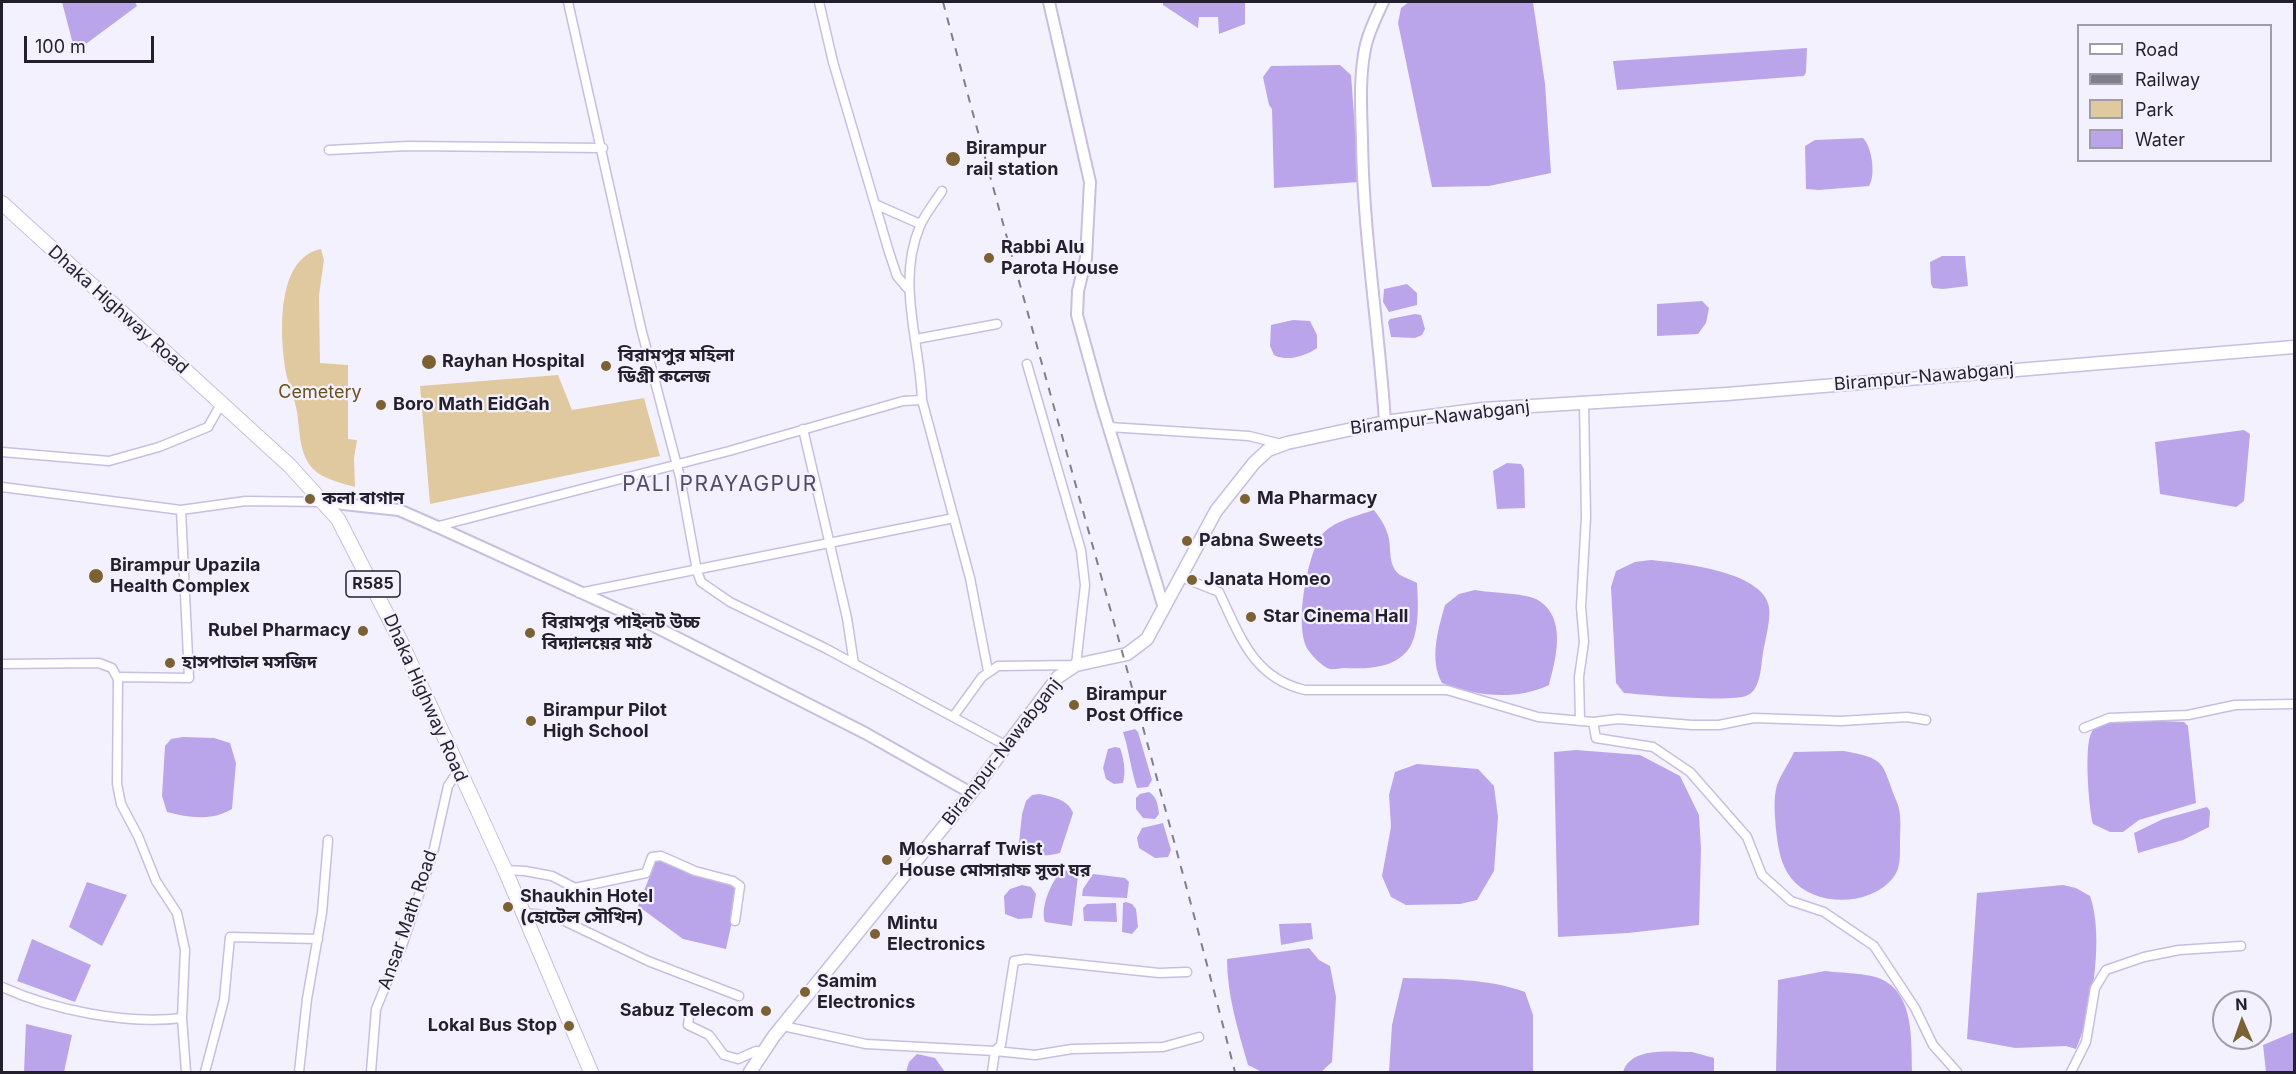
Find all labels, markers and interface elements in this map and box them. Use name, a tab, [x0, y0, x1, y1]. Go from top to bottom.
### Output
scale bar	[27, 24, 158, 62]
legend	[2077, 24, 2272, 162]
text: 100 m	[35, 36, 86, 57]
text: Road	[2135, 39, 2178, 60]
text: Railway	[2135, 69, 2200, 90]
text: Park	[2135, 99, 2174, 120]
text: Water	[2135, 129, 2185, 150]
place label: Birampur rail station	[966, 138, 1058, 180]
marker: Birampur rail station	[944, 150, 962, 168]
place label: Rabbi Alu Parota House	[1001, 237, 1119, 280]
street label: Dhaka Highway Road	[43, 241, 193, 379]
marker: Rabbi Alu Parota House	[982, 251, 996, 265]
place label: বিরামপুর মহিলা ডিগ্রী কলেজ	[618, 345, 734, 388]
place label: Rayhan Hospital	[442, 351, 585, 373]
marker: Rayhan Hospital	[420, 353, 438, 371]
street label: Birampur-Nawabganj	[1833, 358, 2015, 396]
marker: বিরামপুর মহিলা ডিগ্রী কলেজ	[599, 359, 613, 373]
park label: Cemetery	[278, 382, 362, 404]
place label: Boro Math EidGah	[393, 394, 550, 416]
street label: Birampur-Nawabganj	[1349, 396, 1531, 440]
marker: Boro Math EidGah	[374, 398, 388, 412]
district label: PALI PRAYAGPUR	[622, 472, 818, 498]
place label: কলা বাগান	[322, 488, 404, 510]
place label: Ma Pharmacy	[1257, 488, 1377, 510]
marker: কলা বাগান	[303, 492, 317, 506]
marker: Ma Pharmacy	[1238, 492, 1252, 506]
place label: Pabna Sweets	[1199, 530, 1323, 552]
marker: Pabna Sweets	[1180, 534, 1194, 548]
place label: Birampur Upazila Health Complex	[110, 555, 261, 598]
marker: Birampur Upazila Health Complex	[87, 567, 105, 585]
place label: Janata Homeo	[1204, 569, 1331, 591]
road number: R585	[346, 571, 400, 597]
marker: Janata Homeo	[1185, 573, 1199, 587]
place label: Star Cinema Hall	[1263, 606, 1408, 628]
marker: Star Cinema Hall	[1244, 610, 1258, 624]
street label: Dhaka Highway Road	[378, 611, 472, 785]
place label: বিরামপুর পাইলট উচ্চ বিদ্যালয়ের মাঠ	[542, 612, 700, 654]
place label: Rubel Pharmacy	[208, 620, 351, 642]
marker: Rubel Pharmacy	[356, 624, 370, 638]
marker: বিরামপুর পাইলট উচ্চ বিদ্যালয়ের মাঠ	[523, 626, 537, 640]
place label: হাসপাতাল মসজিদ	[182, 652, 317, 674]
marker: হাসপাতাল মসজিদ	[163, 656, 177, 670]
street label: Birampur-Nawabganj	[938, 674, 1066, 830]
place label: Birampur Post Office	[1086, 684, 1183, 726]
marker: Birampur Post Office	[1067, 698, 1081, 712]
place label: Birampur Pilot High School	[543, 700, 667, 742]
marker: Birampur Pilot High School	[524, 714, 538, 728]
place label: Mosharraf Twist House মোসারাফ সুতা ঘর	[899, 839, 1091, 882]
street label: Ansar Math Road	[374, 848, 442, 992]
marker: Mosharraf Twist House মোসারাফ সুতা ঘর	[880, 853, 894, 867]
place label: Shaukhin Hotel (হোটেল সৌখিন)	[520, 886, 653, 928]
marker: Shaukhin Hotel (হোটেল সৌখিন)	[501, 900, 515, 914]
place label: Mintu Electronics	[887, 913, 985, 956]
marker: Mintu Electronics	[868, 927, 882, 941]
place label: Samim Electronics	[817, 971, 915, 1014]
marker: Samim Electronics	[798, 985, 812, 999]
north arrow	[2212, 990, 2272, 1050]
text: N	[2235, 994, 2248, 1014]
place label: Sabuz Telecom	[620, 1000, 754, 1022]
marker: Sabuz Telecom	[759, 1004, 773, 1018]
place label: Lokal Bus Stop	[428, 1015, 557, 1037]
marker: Lokal Bus Stop	[562, 1019, 576, 1033]

